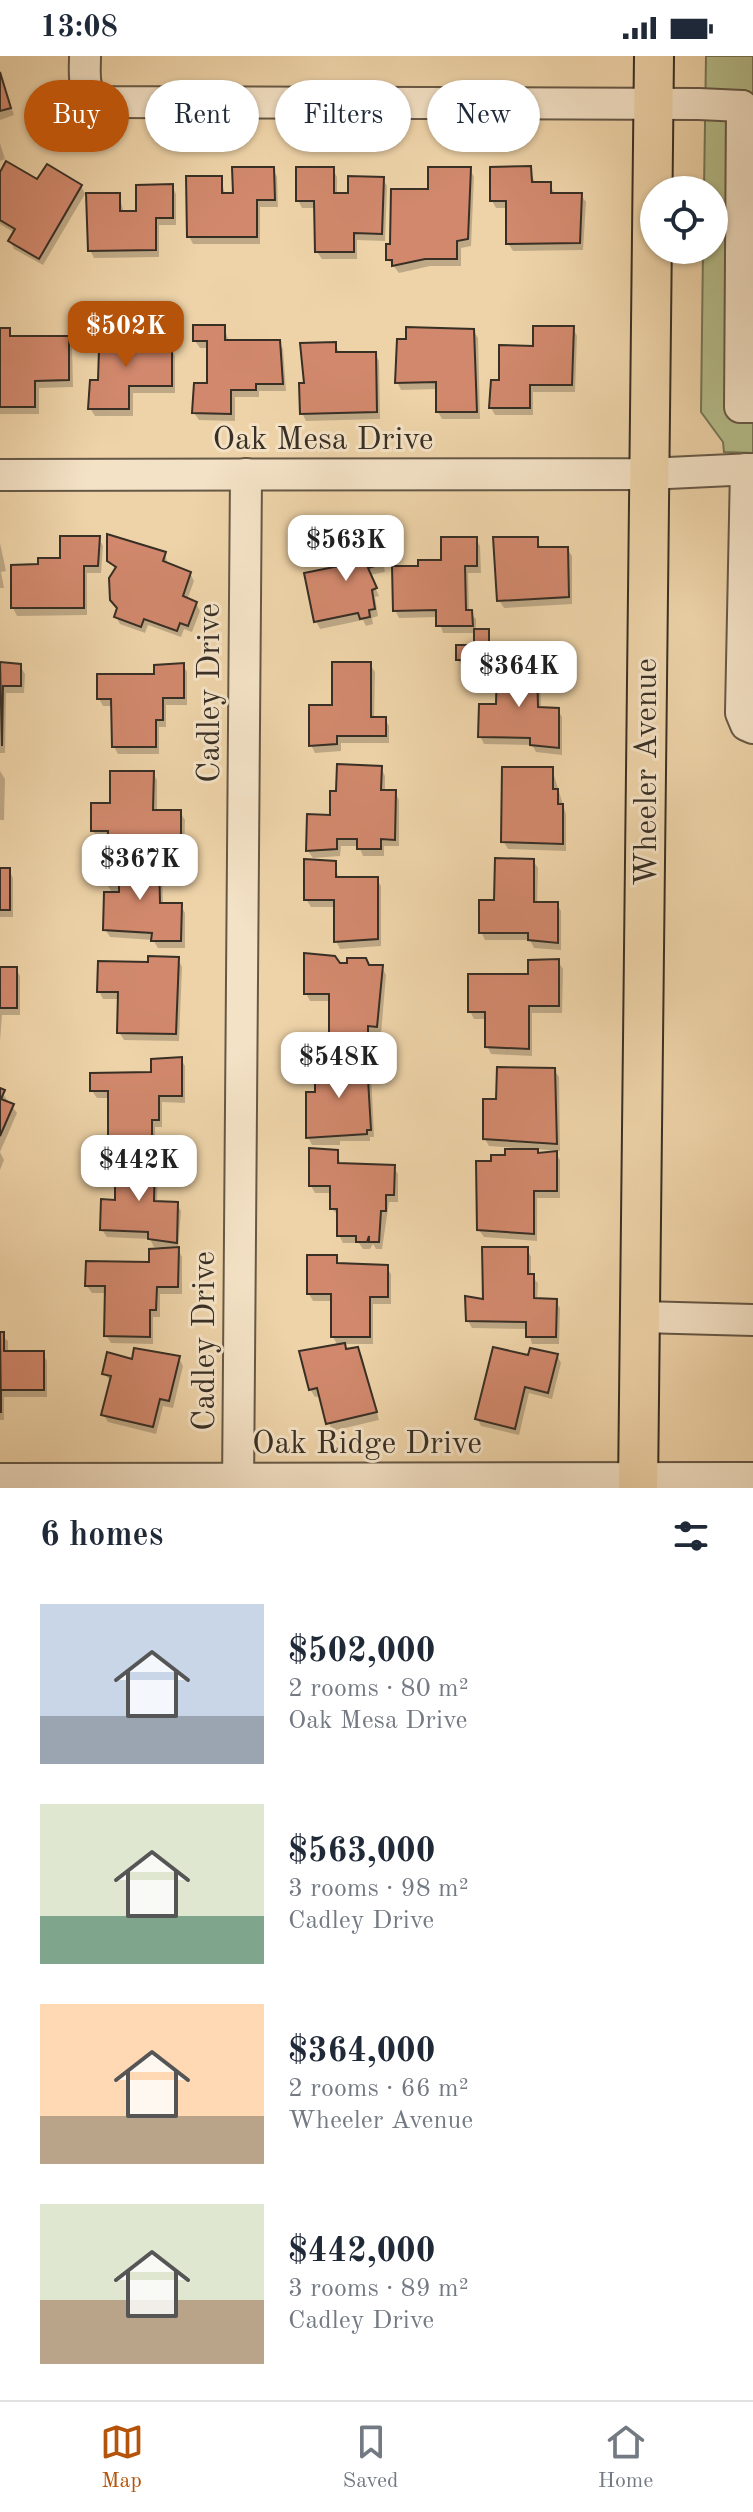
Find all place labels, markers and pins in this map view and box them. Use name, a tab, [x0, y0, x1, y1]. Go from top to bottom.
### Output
pin: $502K	[70, 301, 182, 369]
pin: $563K	[290, 515, 402, 583]
pin: $364K	[463, 641, 575, 709]
pin: $367K	[84, 834, 196, 902]
pin: $548K	[283, 1032, 395, 1100]
pin: $442K	[83, 1135, 195, 1203]

